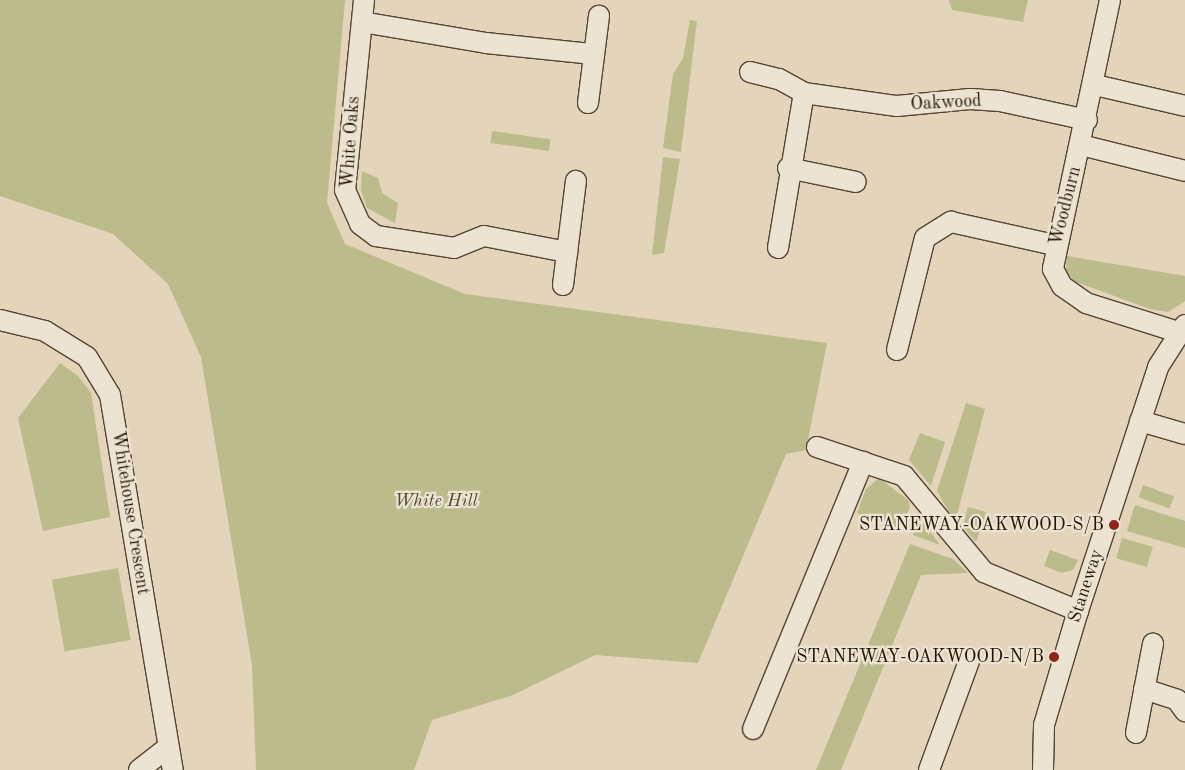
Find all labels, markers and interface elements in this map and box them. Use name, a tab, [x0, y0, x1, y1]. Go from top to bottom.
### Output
street label: Oakwood	[910, 90, 982, 116]
street label: White Oaks	[337, 95, 365, 189]
street label: Woodburn	[1046, 164, 1086, 248]
street label: Whitehouse Crescent	[106, 430, 154, 596]
park label: White Hill	[394, 490, 478, 512]
place label: STANEWAY-OAKWOOD-S/B	[859, 514, 1104, 536]
marker: STANEWAY-OAKWOOD-S/B	[1108, 519, 1120, 531]
street label: Staneway	[1064, 547, 1108, 625]
place label: STANEWAY-OAKWOOD-N/B	[796, 646, 1044, 668]
marker: STANEWAY-OAKWOOD-N/B	[1048, 651, 1060, 663]

